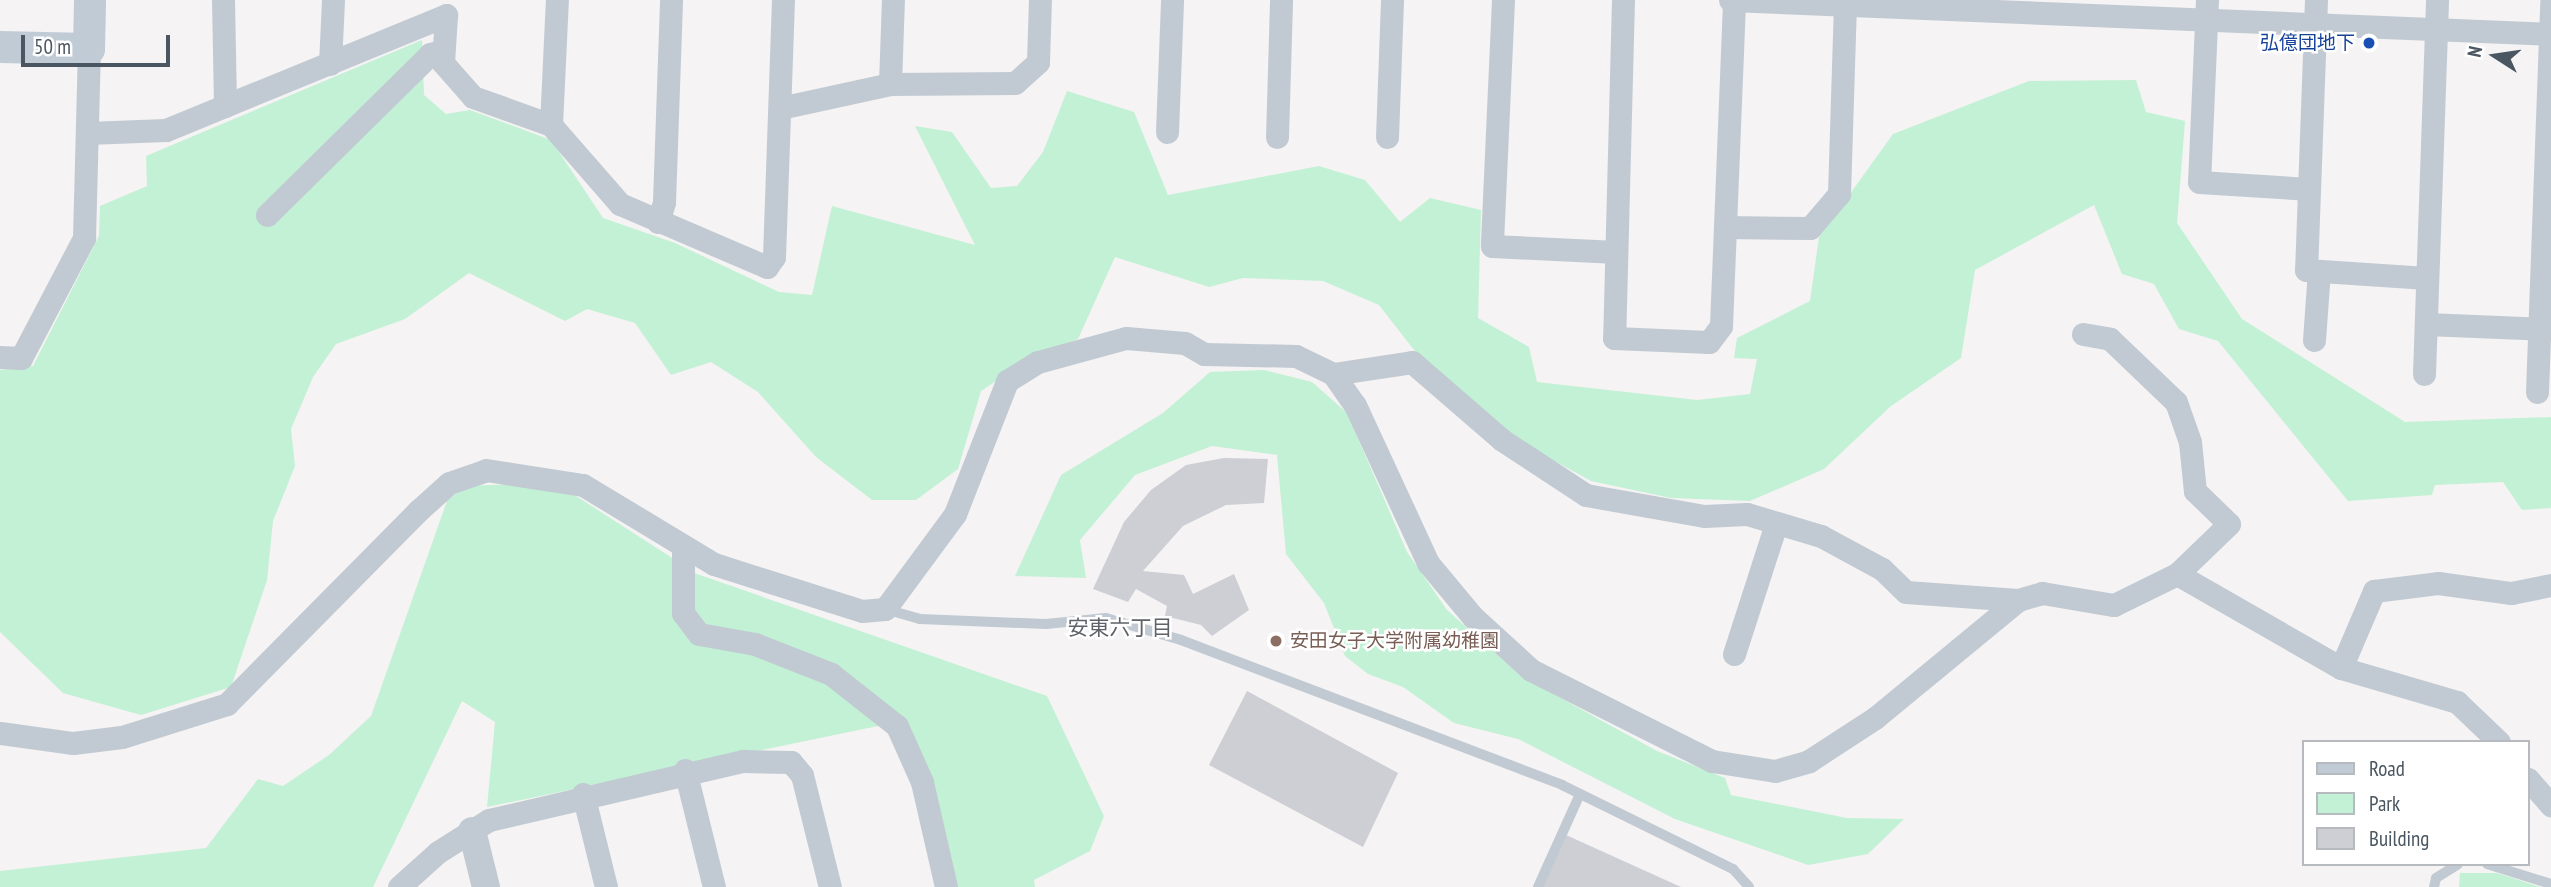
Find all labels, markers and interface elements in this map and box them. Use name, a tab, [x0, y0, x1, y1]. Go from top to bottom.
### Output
scale bar	[24, 21, 173, 65]
north arrow	[2460, 21, 2530, 91]
place label: 弘億団地下	[2260, 32, 2355, 54]
text: 50 m	[34, 33, 71, 60]
marker: 弘億団地下	[2361, 35, 2377, 51]
text: N	[2462, 44, 2487, 59]
district label: 安東六丁目	[1068, 615, 1172, 641]
place label: 安田女子大学附属幼稚園	[1290, 630, 1499, 652]
marker: 安田女子大学附属幼稚園	[1268, 633, 1284, 649]
legend	[2302, 740, 2530, 866]
text: Road	[2369, 755, 2405, 782]
text: Park	[2369, 790, 2400, 817]
text: Building	[2369, 825, 2429, 852]

